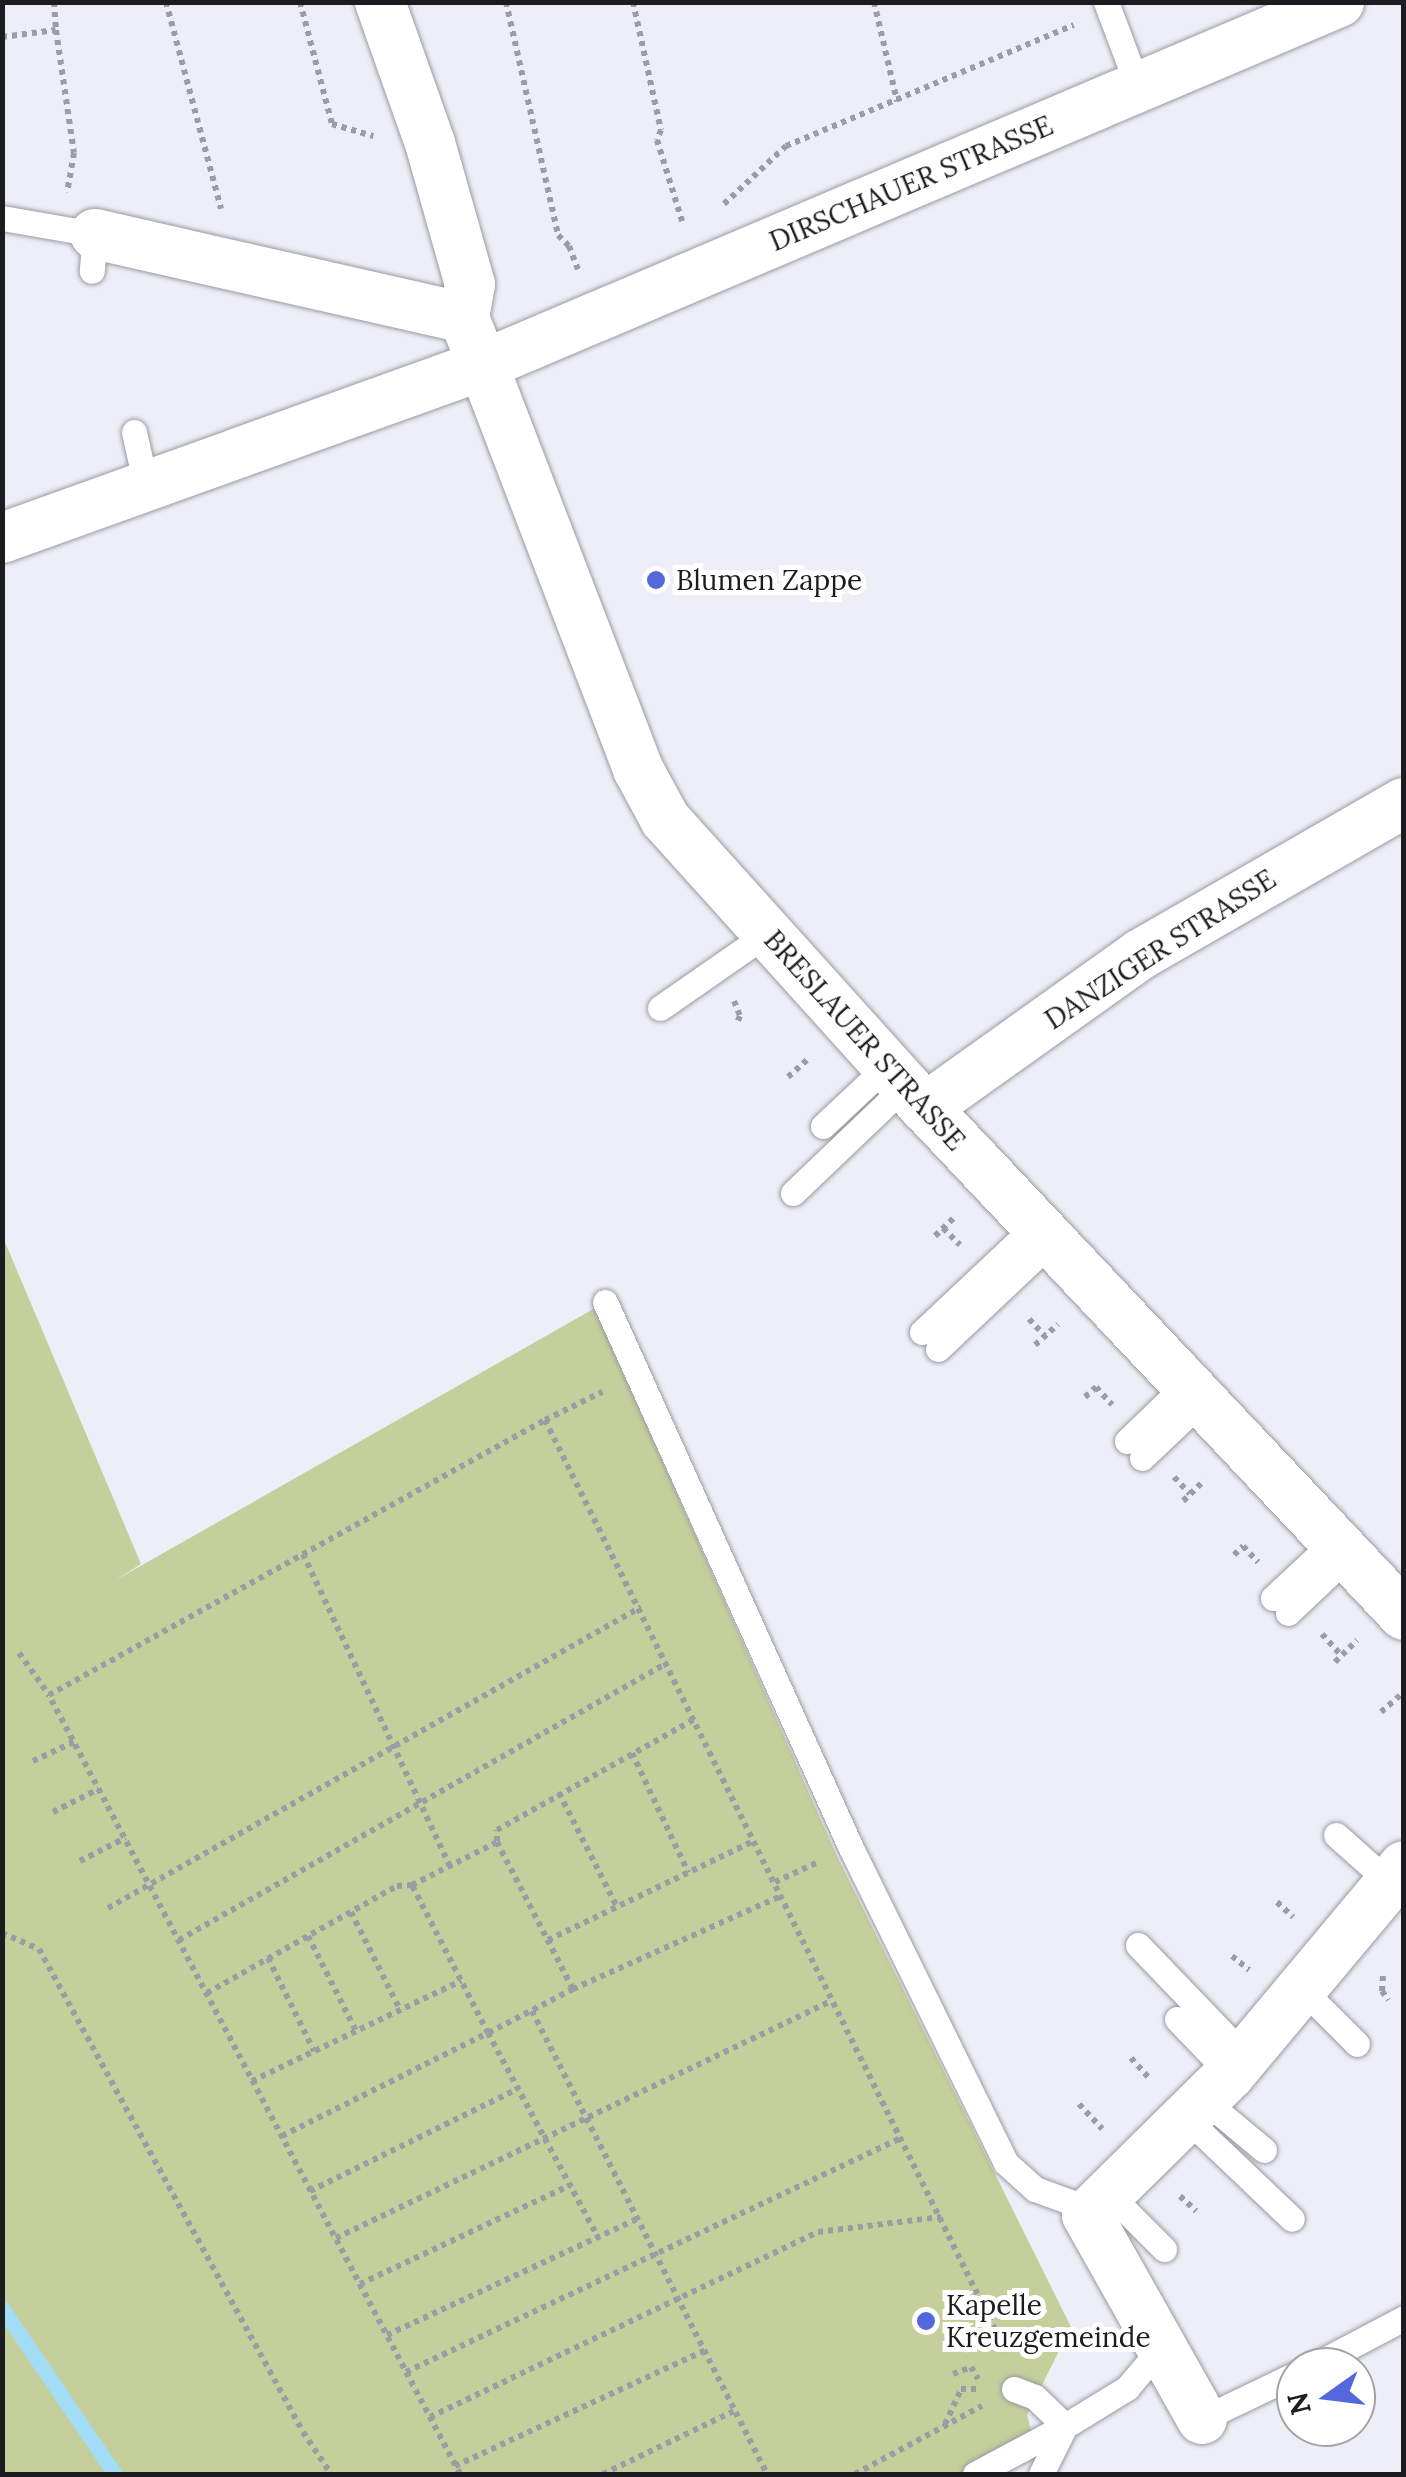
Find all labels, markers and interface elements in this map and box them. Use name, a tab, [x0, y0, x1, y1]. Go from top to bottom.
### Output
street label: DIRSCHAUER STRASSE	[764, 108, 1058, 258]
place label: Blumen Zappe	[676, 563, 862, 597]
marker: Blumen Zappe	[645, 569, 667, 591]
street label: DANZIGER STRASSE	[1038, 862, 1282, 1036]
street label: BRESLAUER STRASSE	[757, 923, 973, 1157]
place label: Kapelle Kreuzgemeinde	[946, 2288, 1151, 2354]
marker: Kapelle Kreuzgemeinde	[915, 2310, 937, 2332]
north arrow	[1276, 2347, 1376, 2447]
text: N	[1279, 2389, 1319, 2419]

